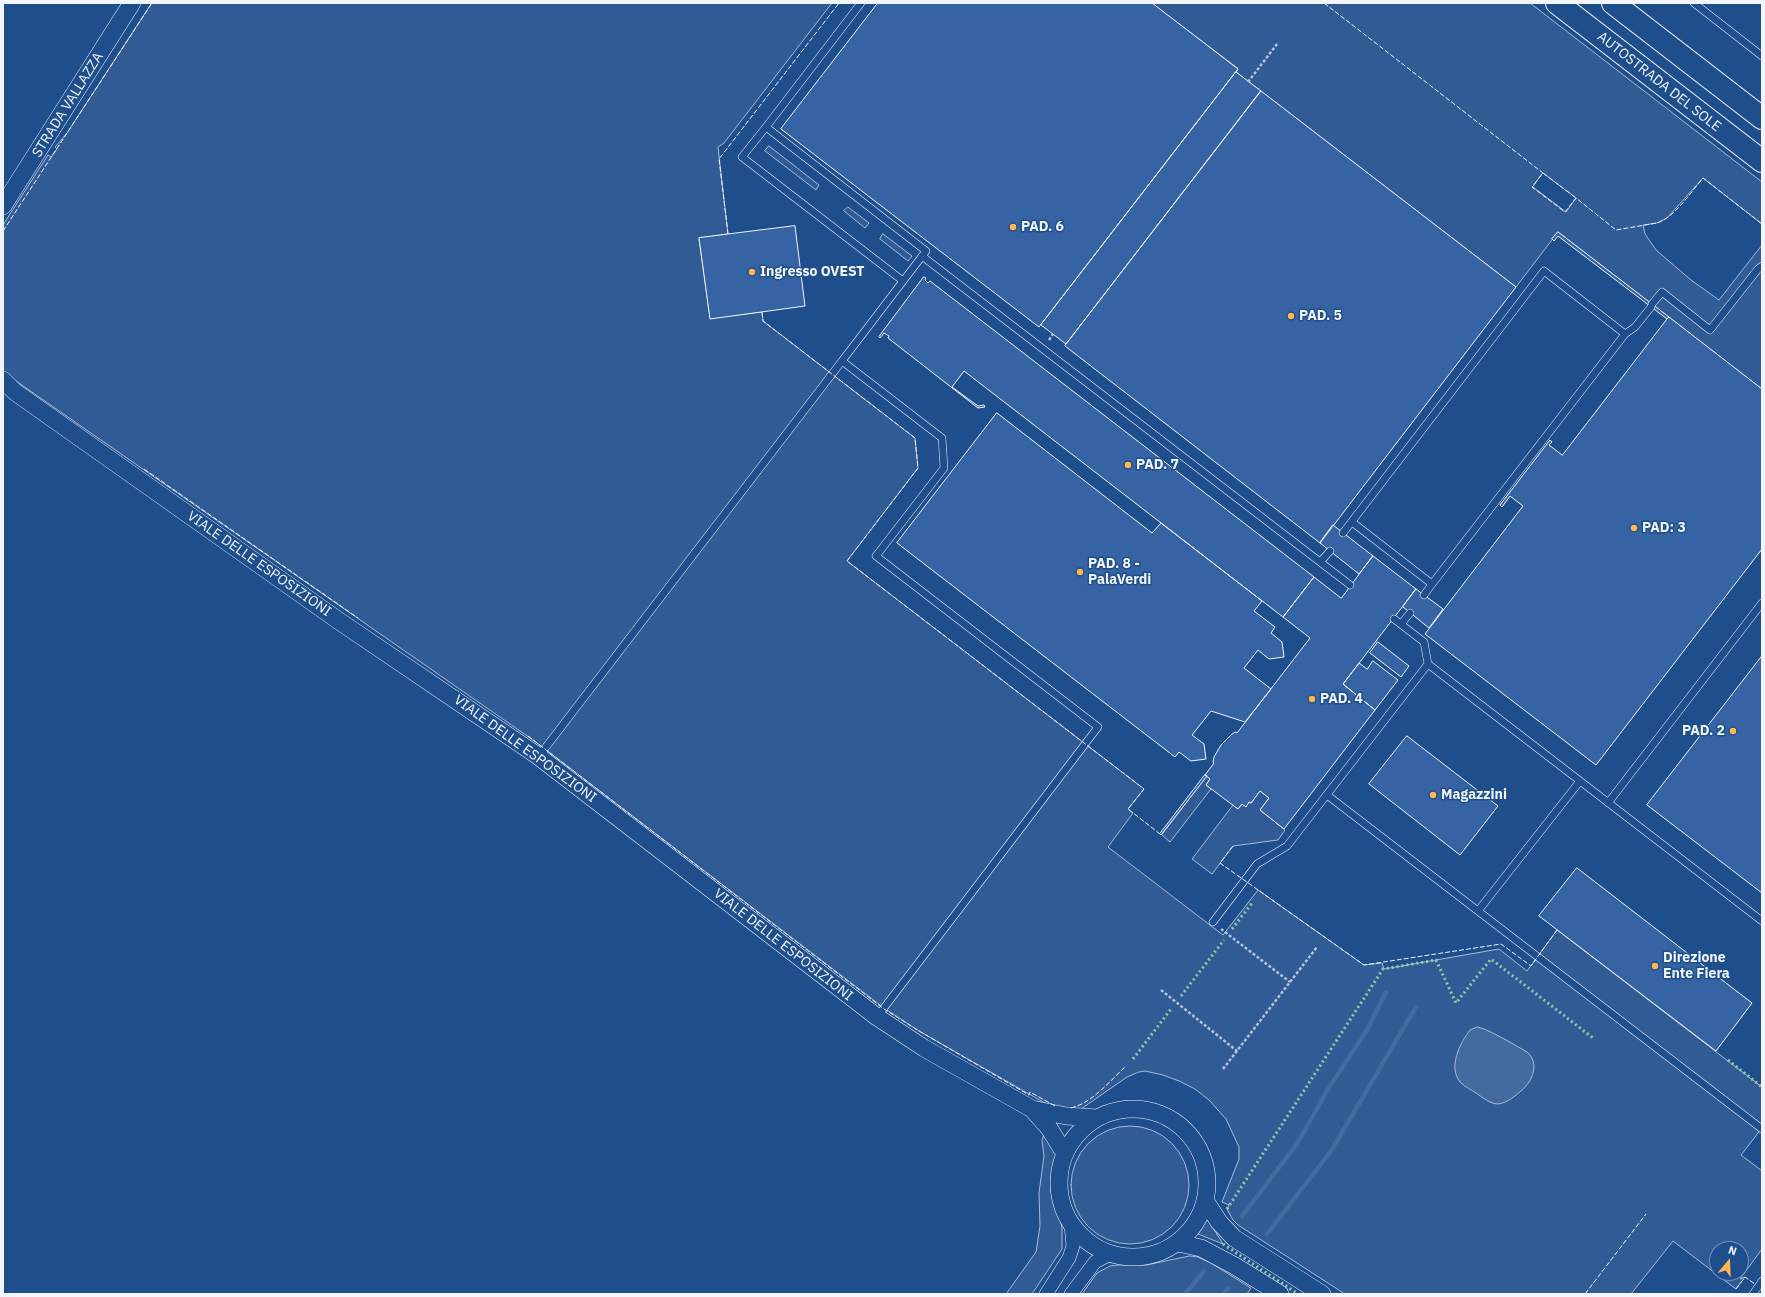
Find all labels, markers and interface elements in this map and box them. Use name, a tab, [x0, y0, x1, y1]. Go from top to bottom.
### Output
street label: AUTOSTRADA DEL SOLE	[1594, 28, 1724, 136]
street label: STRADA VALLAZZA	[29, 49, 107, 161]
place label: PAD. 6	[1021, 219, 1064, 235]
marker: PAD. 6	[1008, 222, 1018, 232]
place label: Ingresso OVEST	[760, 264, 865, 280]
marker: Ingresso OVEST	[747, 267, 757, 277]
place label: PAD. 5	[1299, 308, 1342, 324]
marker: PAD. 5	[1286, 311, 1296, 321]
place label: PAD. 7	[1136, 457, 1179, 473]
marker: PAD. 7	[1123, 460, 1133, 470]
street label: VIALE DELLE ESPOSIZIONI	[184, 508, 334, 620]
place label: PAD: 3	[1642, 520, 1686, 536]
marker: PAD: 3	[1629, 523, 1639, 533]
place label: PAD. 8 - PalaVerdi	[1088, 556, 1151, 588]
marker: PAD. 8 - PalaVerdi	[1075, 567, 1085, 577]
place label: PAD. 4	[1320, 691, 1363, 707]
street label: VIALE DELLE ESPOSIZIONI	[450, 692, 600, 806]
marker: PAD. 4	[1307, 694, 1317, 704]
place label: PAD. 2	[1682, 723, 1725, 739]
marker: PAD. 2	[1728, 726, 1738, 736]
place label: Magazzini	[1441, 787, 1507, 803]
marker: Magazzini	[1428, 790, 1438, 800]
street label: VIALE DELLE ESPOSIZIONI	[710, 885, 856, 1005]
place label: Direzione Ente Fiera	[1663, 950, 1730, 982]
marker: Direzione Ente Fiera	[1650, 961, 1660, 971]
north arrow	[1709, 1241, 1749, 1281]
text: N	[1727, 1243, 1739, 1259]

